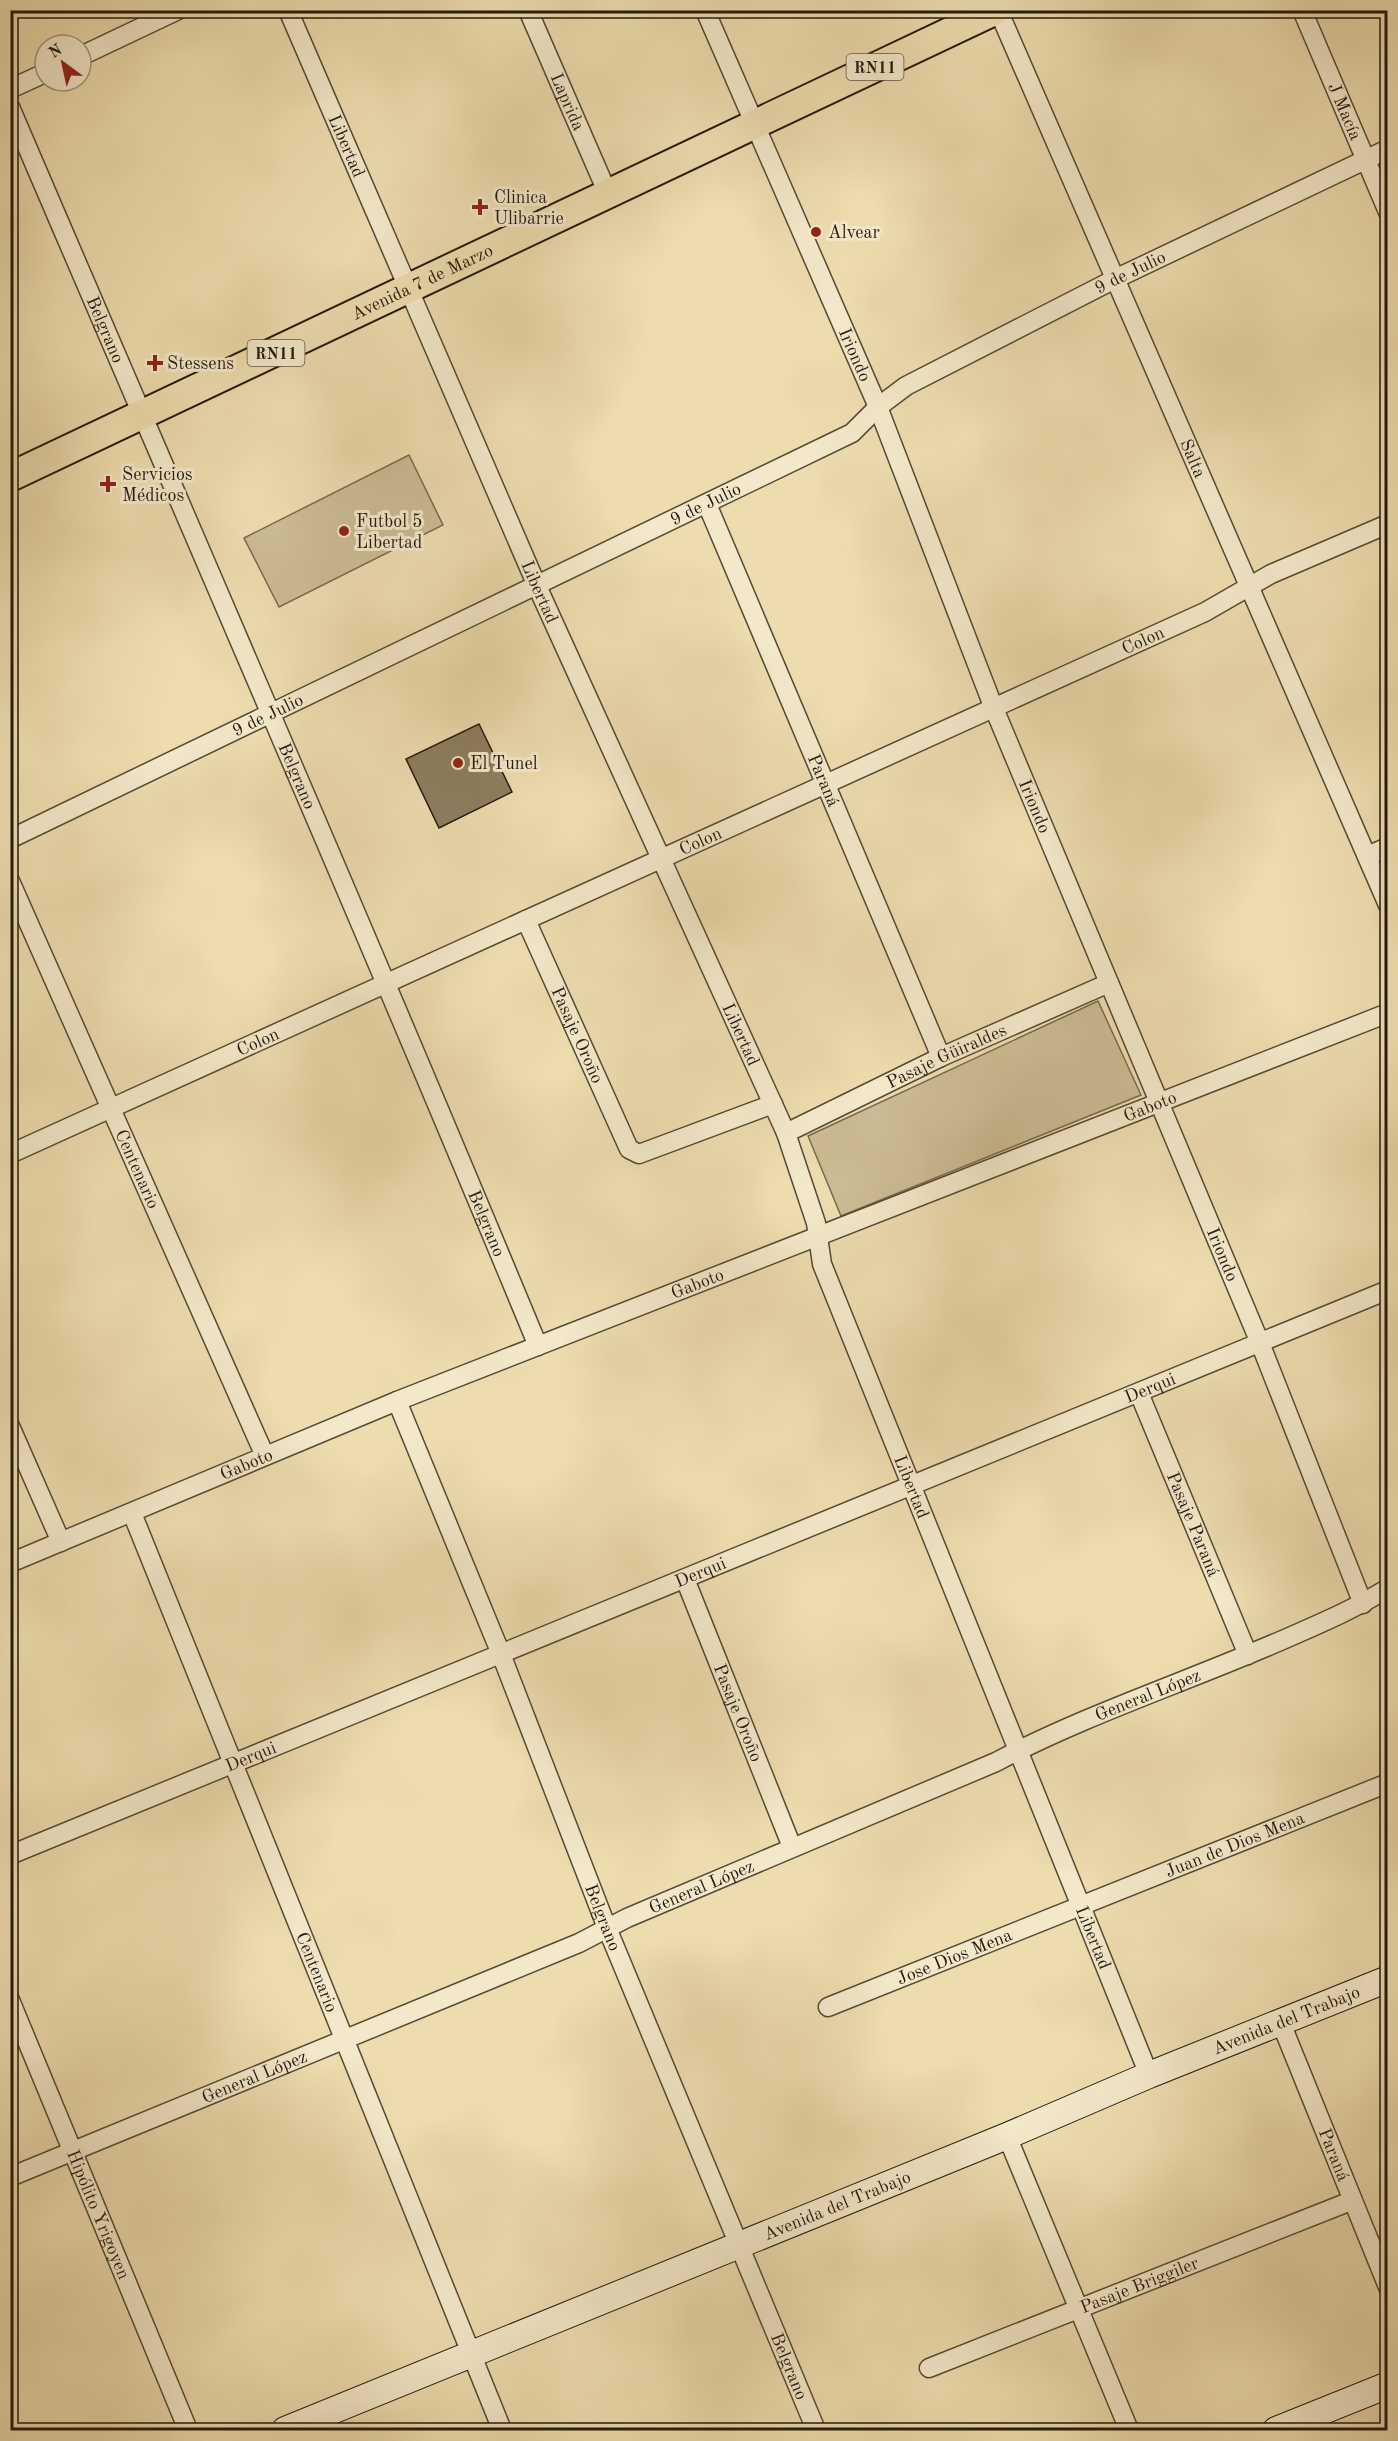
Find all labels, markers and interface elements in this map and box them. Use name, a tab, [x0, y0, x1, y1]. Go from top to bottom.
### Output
north arrow	[33, 33, 93, 93]
text: N	[46, 42, 66, 62]
road number: RN11	[846, 54, 904, 80]
street label: Laprida	[547, 71, 587, 134]
street label: J Macía	[1324, 80, 1364, 143]
street label: Libertad	[324, 112, 367, 180]
place label: Clinica Ulibarrie	[494, 189, 564, 228]
marker: Clinica Ulibarrie	[471, 198, 489, 216]
place label: Alvear	[828, 224, 880, 242]
marker: Alvear	[809, 225, 823, 239]
street label: Avenida 7 de Marzo	[349, 242, 496, 324]
street label: 9 de Julio	[1092, 248, 1169, 298]
street label: Belgrano	[82, 294, 127, 366]
street label: Iriondo	[835, 326, 874, 385]
road number: RN11	[248, 340, 304, 366]
place label: Stessens	[167, 355, 234, 373]
marker: Stessens	[148, 356, 162, 370]
street label: Salta	[1176, 437, 1209, 481]
place label: Servicios Médicos	[122, 466, 193, 505]
marker: Servicios Médicos	[99, 475, 117, 493]
street label: 9 de Julio	[668, 480, 744, 529]
place label: Futbol 5 Libertad	[356, 513, 423, 552]
marker: Futbol 5 Libertad	[337, 524, 351, 538]
street label: Libertad	[517, 558, 561, 626]
street label: Colon	[1119, 624, 1168, 658]
street label: 9 de Julio	[230, 691, 306, 740]
street label: Belgrano	[274, 740, 319, 812]
street label: Paraná	[804, 752, 842, 810]
place label: El Tunel	[470, 755, 538, 773]
marker: El Tunel	[451, 756, 465, 770]
street label: Iriondo	[1015, 777, 1053, 836]
street label: Colon	[677, 824, 725, 859]
street label: Pasaje Oroño	[547, 984, 606, 1086]
street label: Libertad	[718, 1001, 762, 1069]
street label: Pasaje Güiraldes	[884, 1021, 1010, 1092]
street label: Colon	[234, 1025, 282, 1060]
street label: Gaboto	[1121, 1089, 1179, 1126]
street label: Centenario	[111, 1127, 162, 1212]
street label: Belgrano	[464, 1188, 508, 1260]
street label: Iriondo	[1203, 1225, 1241, 1284]
street label: Gaboto	[669, 1266, 727, 1303]
street label: Derqui	[1122, 1370, 1178, 1407]
street label: Gaboto	[218, 1446, 276, 1484]
street label: Libertad	[890, 1453, 932, 1521]
street label: Pasaje Paraná	[1163, 1470, 1222, 1579]
street label: Derqui	[673, 1554, 729, 1591]
street label: Pasaje Oroño	[710, 1662, 765, 1765]
street label: General López	[1093, 1667, 1203, 1725]
street label: Derqui	[223, 1739, 279, 1776]
street label: Juan de Dios Mena	[1163, 1809, 1307, 1881]
street label: General López	[647, 1857, 757, 1918]
street label: Belgrano	[581, 1882, 624, 1954]
street label: Libertad	[1072, 1904, 1113, 1972]
street label: Jose Dios Mena	[894, 1926, 1015, 1989]
street label: Centenario	[292, 1930, 340, 2015]
street label: Avenida del Trabajo	[1210, 1983, 1363, 2058]
street label: General López	[199, 2048, 310, 2107]
street label: Paraná	[1315, 2126, 1352, 2184]
street label: Hipólito Yrigoyen	[63, 2147, 133, 2282]
street label: Avenida del Trabajo	[761, 2168, 914, 2244]
street label: Pasaje Briggiler	[1078, 2254, 1202, 2317]
street label: Belgrano	[767, 2331, 810, 2403]

